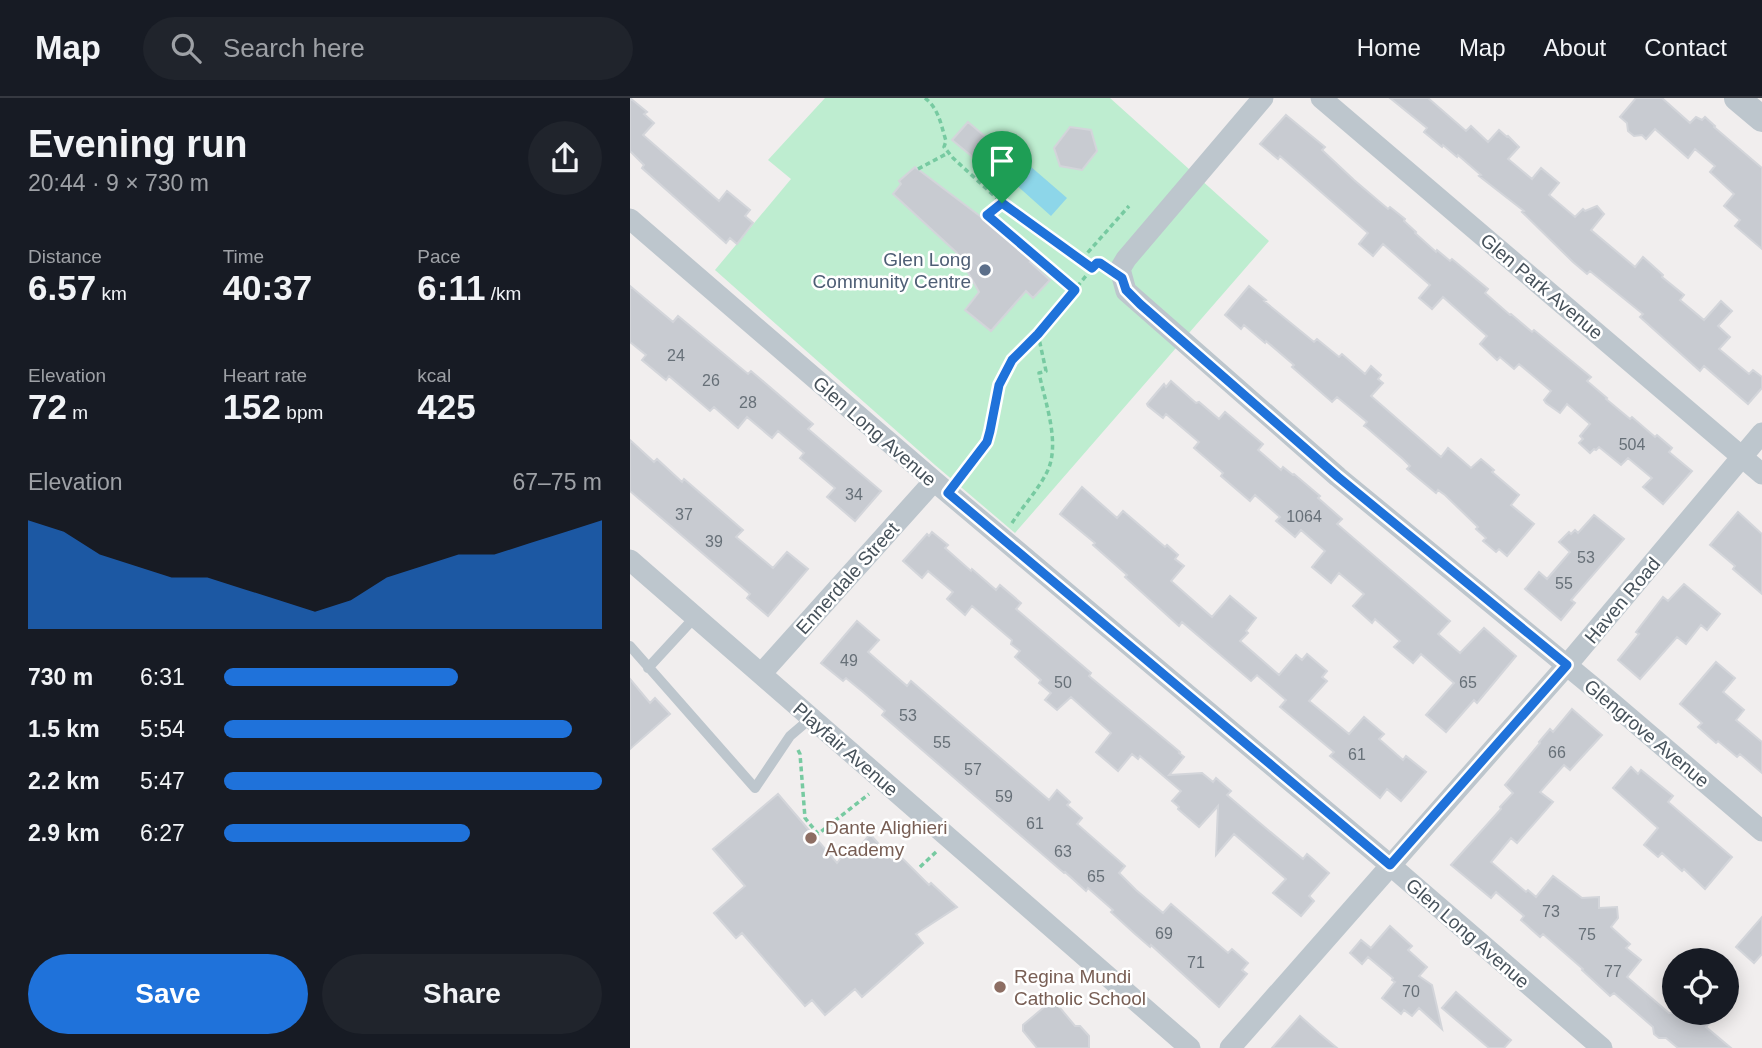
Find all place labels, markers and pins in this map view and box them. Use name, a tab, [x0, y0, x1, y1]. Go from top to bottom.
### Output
pin	[972, 131, 1032, 203]
place label: Glen Long Community Centre	[813, 249, 971, 292]
marker: Glen Long Community Centre	[977, 262, 993, 278]
place label: Dante Alighieri Academy	[825, 817, 948, 860]
marker: Dante Alighieri Academy	[803, 830, 819, 846]
place label: Regina Mundi Catholic School	[1014, 966, 1146, 1009]
marker: Regina Mundi Catholic School	[992, 979, 1008, 995]

